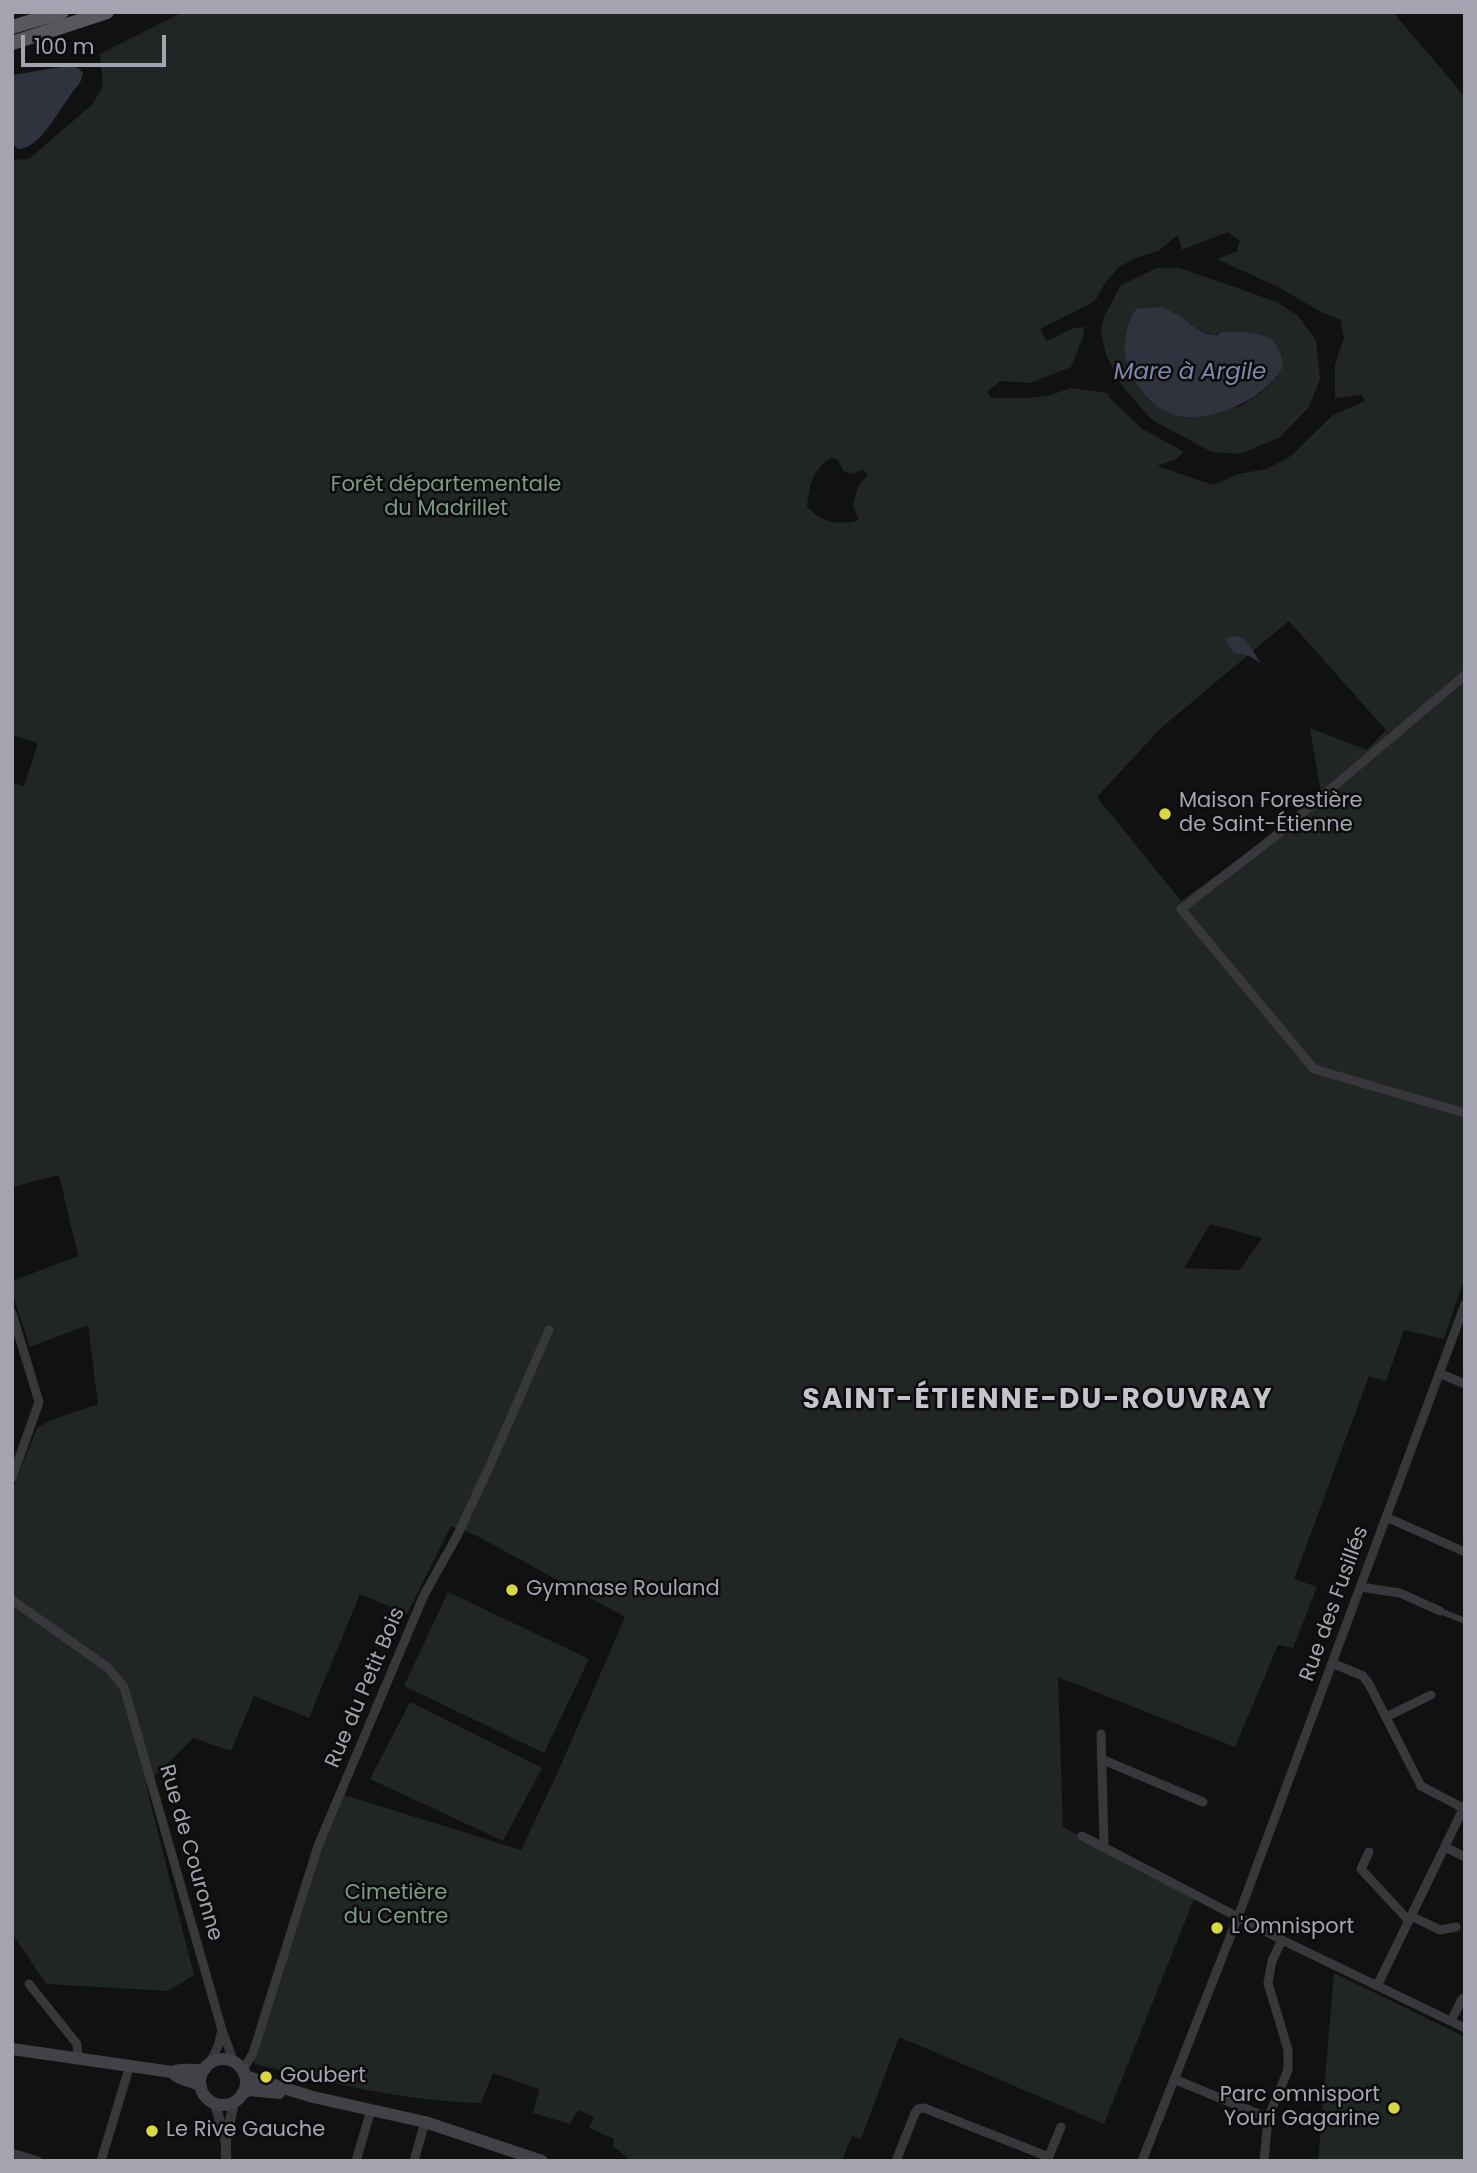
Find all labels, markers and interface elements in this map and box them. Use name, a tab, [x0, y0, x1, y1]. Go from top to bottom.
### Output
scale bar	[24, 21, 170, 65]
text: 100 m	[34, 32, 94, 61]
water label: Mare à Argile	[1114, 359, 1266, 387]
park label: Forêt départementale du Madrillet	[331, 473, 561, 523]
place label: Maison Forestière de Saint-Étienne	[1179, 789, 1362, 839]
marker: Maison Forestière de Saint-Étienne	[1157, 806, 1173, 822]
district label: SAINT-ÉTIENNE-DU-ROUVRAY	[805, 1384, 1271, 1418]
street label: Rue des Fusillés	[1295, 1523, 1375, 1685]
place label: Gymnase Rouland	[526, 1577, 720, 1603]
marker: Gymnase Rouland	[504, 1582, 520, 1598]
street label: Rue du Petit Bois	[321, 1604, 411, 1772]
street label: Rue de Couronne	[153, 1762, 227, 1944]
park label: Cimetière du Centre	[344, 1881, 448, 1931]
place label: L'Omnisport	[1231, 1915, 1354, 1941]
marker: L'Omnisport	[1209, 1920, 1225, 1936]
place label: Goubert	[280, 2064, 366, 2090]
marker: Goubert	[258, 2069, 274, 2085]
place label: Parc omnisport Youri Gagarine	[1220, 2083, 1380, 2133]
marker: Parc omnisport Youri Gagarine	[1386, 2100, 1402, 2116]
place label: Le Rive Gauche	[166, 2118, 325, 2144]
marker: Le Rive Gauche	[144, 2123, 160, 2139]

